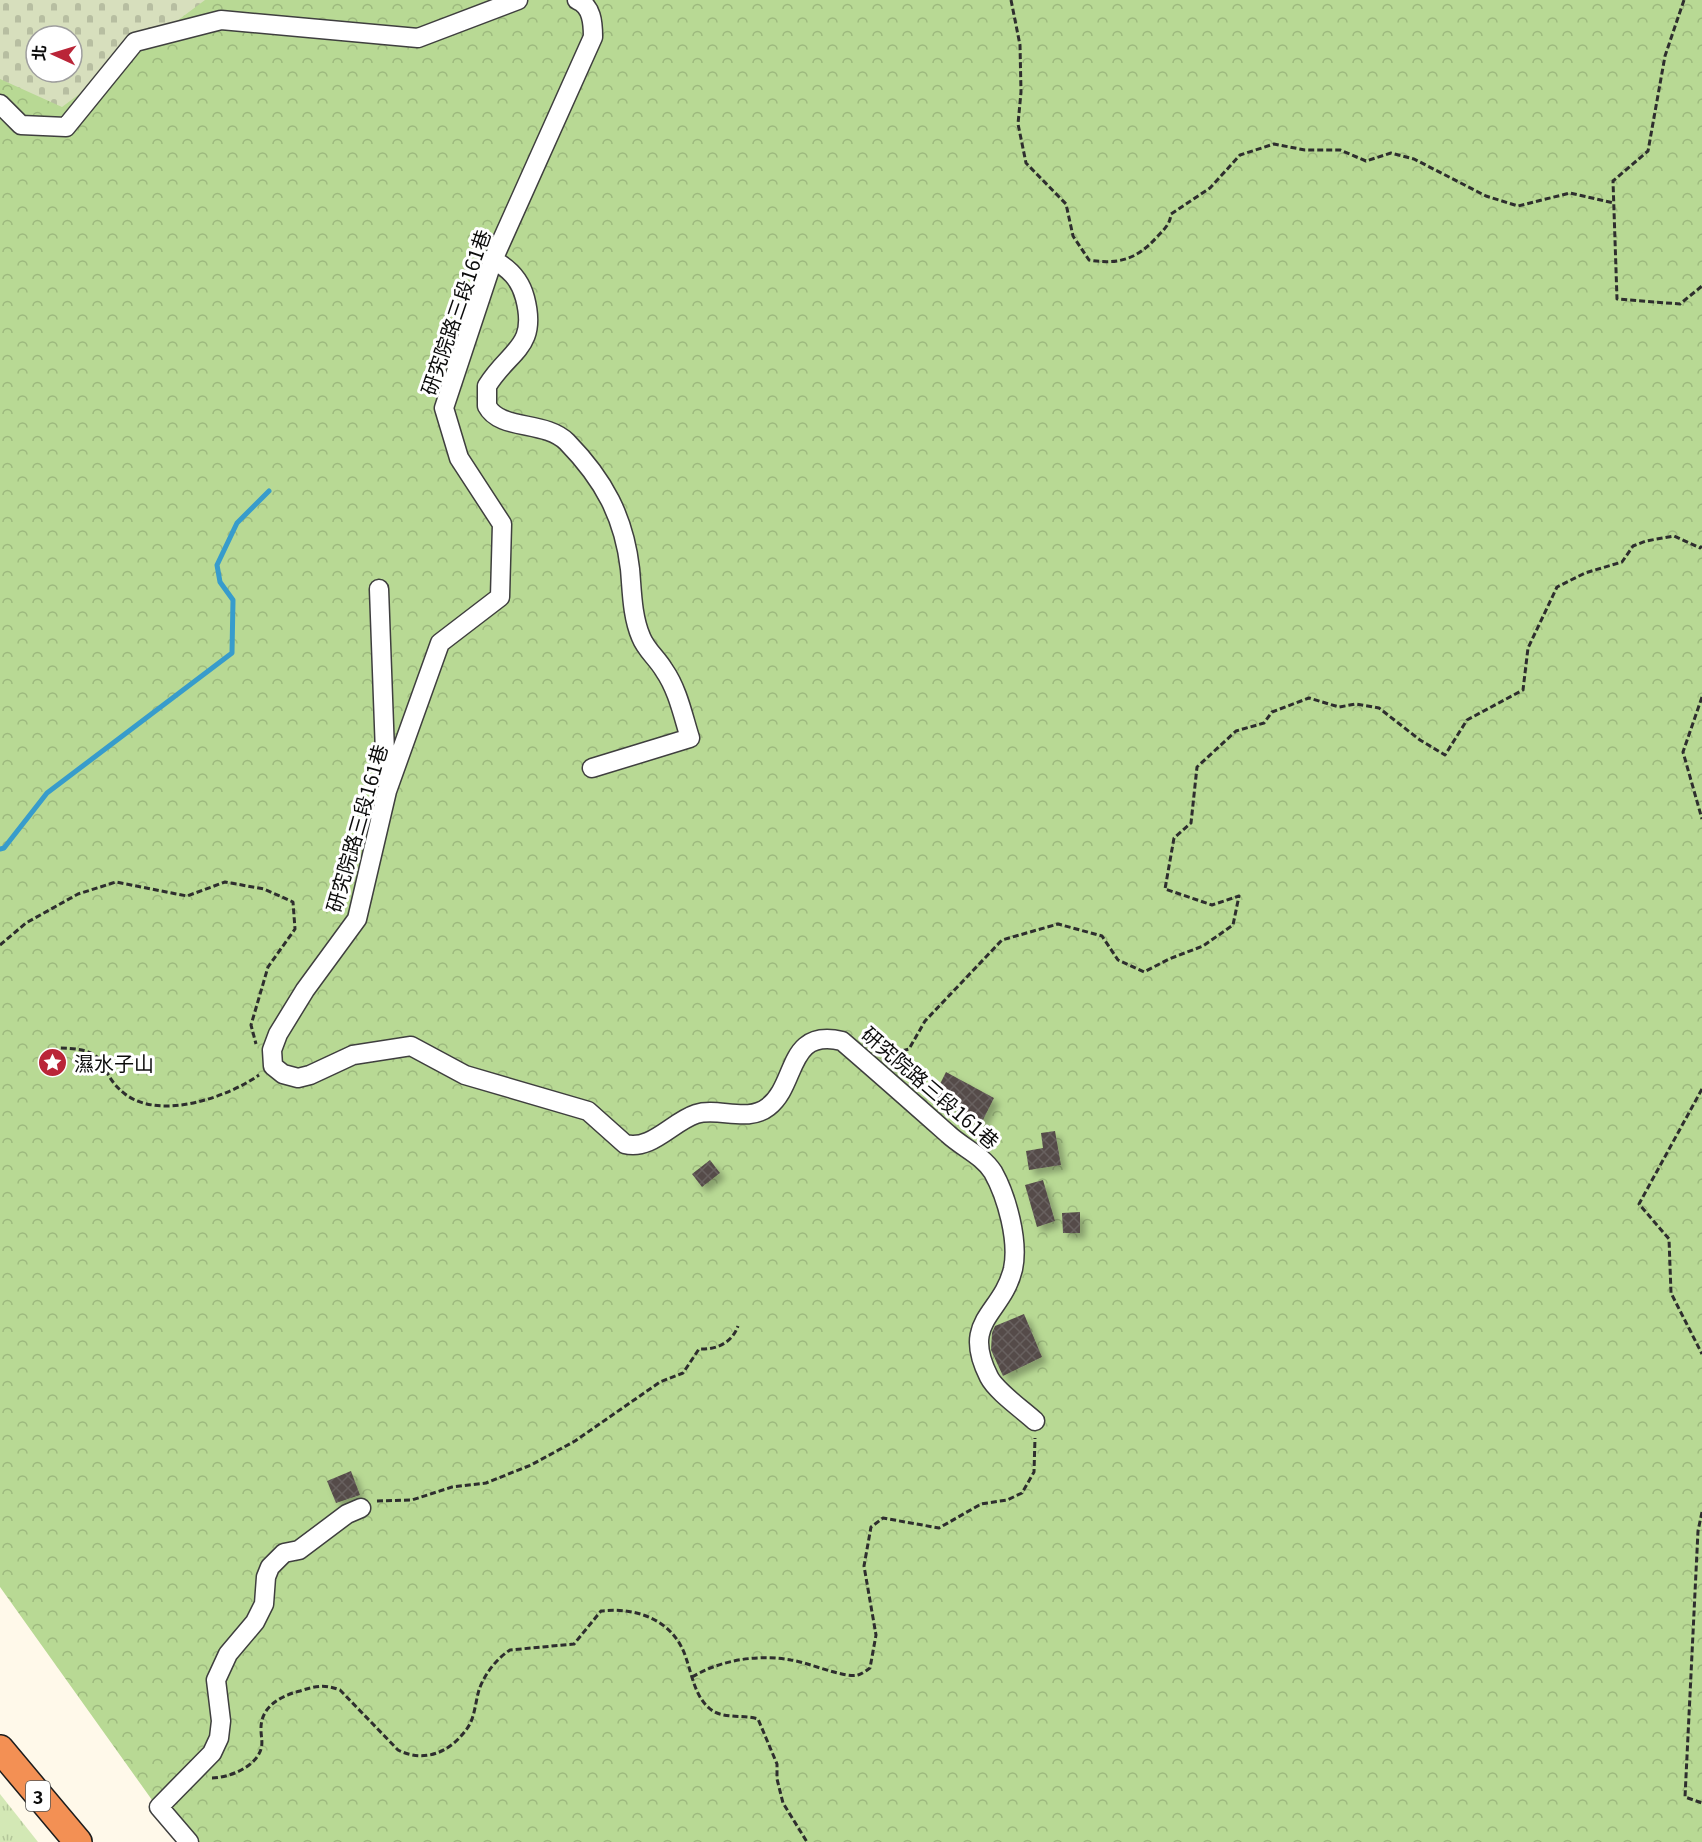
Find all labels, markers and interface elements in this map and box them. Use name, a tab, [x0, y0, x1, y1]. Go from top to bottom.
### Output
north arrow	[24, 24, 84, 84]
text: 北	[26, 44, 51, 62]
street label: 研究院路三段161巷	[413, 225, 497, 399]
street label: 研究院路三段161巷	[318, 741, 394, 915]
street label: 研究院路三段161巷	[856, 1019, 1006, 1155]
place icon: 濕水子山	[37, 1046, 69, 1078]
place label: 濕水子山	[74, 1048, 154, 1077]
road number: 3	[26, 1781, 50, 1811]

